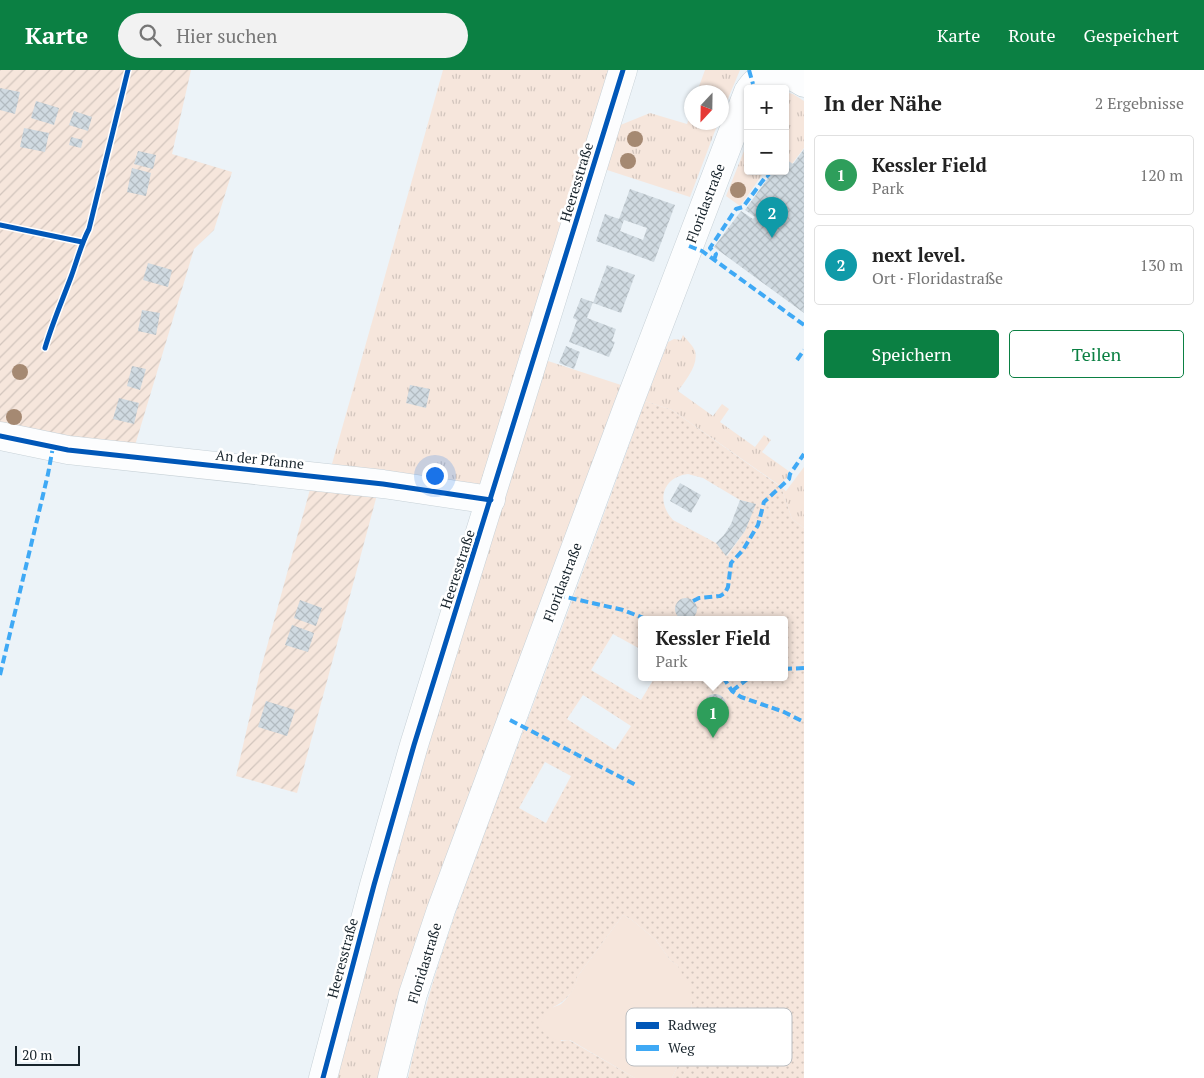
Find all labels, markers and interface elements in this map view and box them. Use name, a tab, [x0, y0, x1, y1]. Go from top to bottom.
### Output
search box	[118, 13, 468, 58]
text: Karte	[25, 19, 88, 51]
icon: search	[136, 21, 164, 49]
text: Hier suchen	[176, 23, 277, 48]
text: Karte	[937, 23, 980, 47]
text: Route	[1008, 23, 1056, 47]
text: Gespeichert	[1084, 23, 1179, 47]
north arrow	[684, 85, 729, 130]
map controls	[744, 85, 789, 175]
button: +	[744, 85, 789, 130]
text: In der Nähe	[824, 89, 942, 117]
text: 2 Ergebnisse	[1095, 92, 1184, 114]
button: −	[744, 130, 789, 175]
street label: Heeresstraße	[555, 140, 597, 224]
text: Kessler Field	[872, 152, 987, 177]
street label: Floridastraße	[681, 161, 729, 245]
text: 1	[836, 164, 846, 186]
text: 120 m	[1140, 164, 1183, 186]
text: Park	[872, 177, 904, 199]
pin: 2	[756, 197, 788, 238]
text: next level.	[872, 242, 966, 267]
text: 2	[836, 254, 846, 276]
text: 130 m	[1140, 254, 1183, 276]
text: Ort · Floridastraße	[872, 267, 1003, 289]
button: Speichern	[824, 330, 999, 378]
button: Teilen	[1009, 330, 1184, 378]
street label: An der Pfanne	[215, 445, 305, 473]
your location	[422, 463, 448, 489]
street label: Heeresstraße	[435, 527, 479, 611]
street label: Floridastraße	[538, 540, 586, 624]
popup	[638, 616, 788, 681]
text: Kessler Field	[656, 625, 771, 650]
text: Park	[656, 650, 688, 672]
pin: 1	[697, 697, 729, 738]
street label: Heeresstraße	[322, 916, 362, 1000]
street label: Floridastraße	[403, 920, 445, 1006]
legend	[626, 1008, 792, 1066]
text: Radweg	[668, 1015, 717, 1034]
text: Weg	[668, 1038, 695, 1057]
scale bar	[15, 1043, 80, 1066]
text: 20 m	[22, 1045, 52, 1064]

